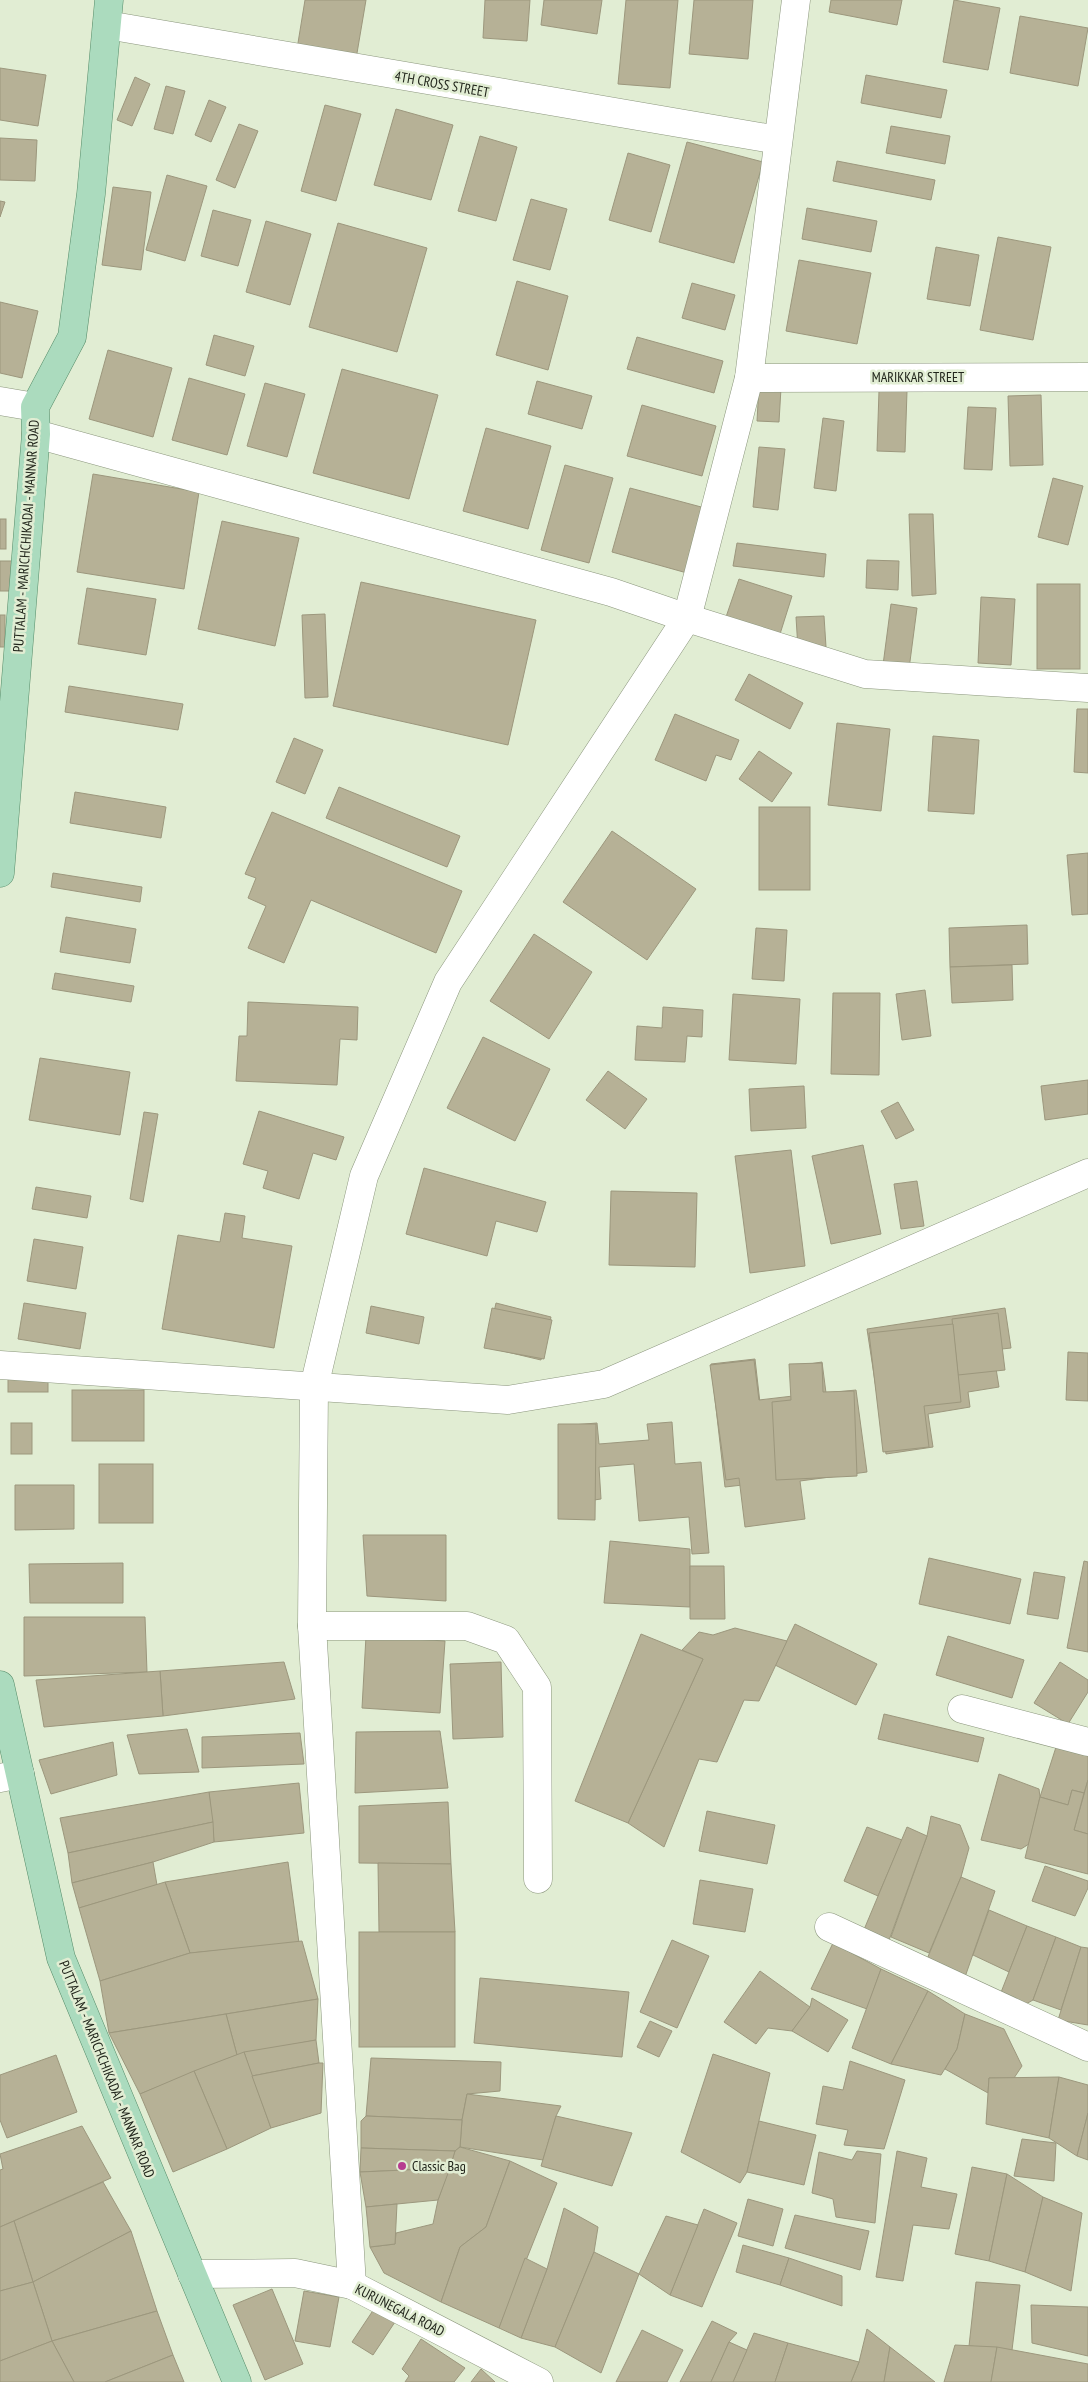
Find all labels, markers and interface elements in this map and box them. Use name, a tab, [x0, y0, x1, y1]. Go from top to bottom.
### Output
street label: 4TH CROSS STREET	[393, 67, 491, 101]
street label: MARIKKAR STREET	[872, 368, 965, 386]
street label: PUTTALAM - MARICHCHIKADAI - MANNAR ROAD	[9, 419, 43, 653]
street label: PUTTALAM - MARICHCHIKADAI - MANNAR ROAD	[55, 1958, 159, 2180]
place label: Classic Bag	[412, 2157, 466, 2175]
marker: Classic Bag	[396, 2160, 408, 2172]
street label: KURUNEGALA ROAD	[352, 2280, 448, 2340]

